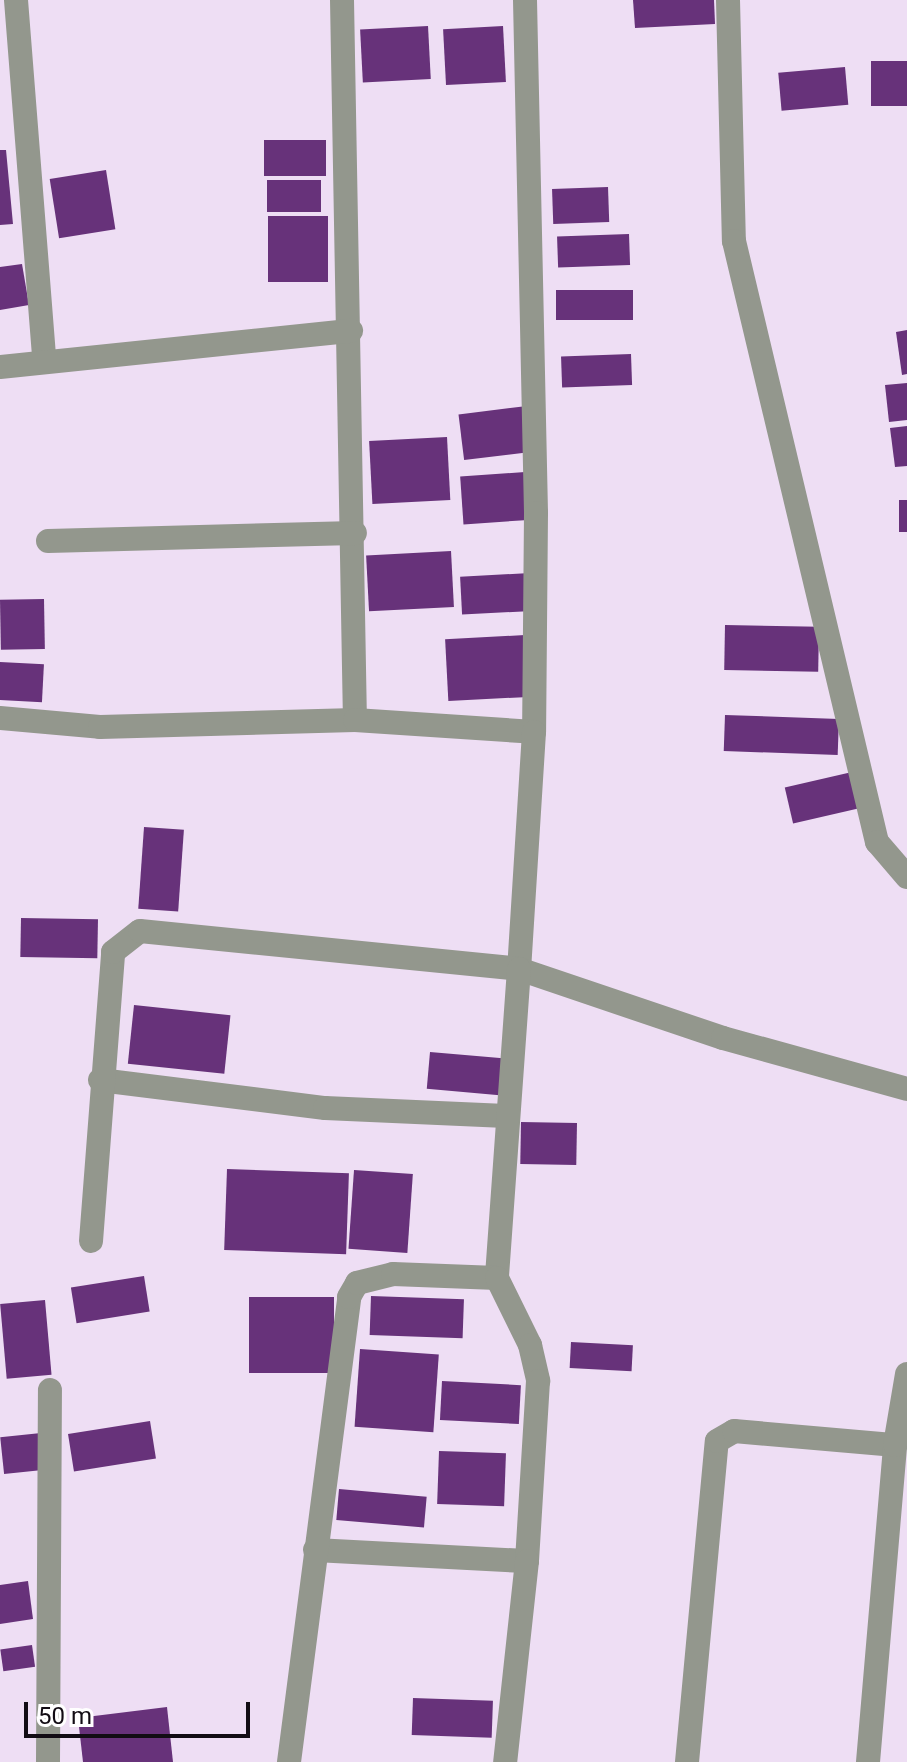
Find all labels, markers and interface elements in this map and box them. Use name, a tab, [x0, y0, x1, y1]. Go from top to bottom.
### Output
scale bar	[28, 1686, 254, 1736]
text: 50 m	[38, 1702, 92, 1730]

